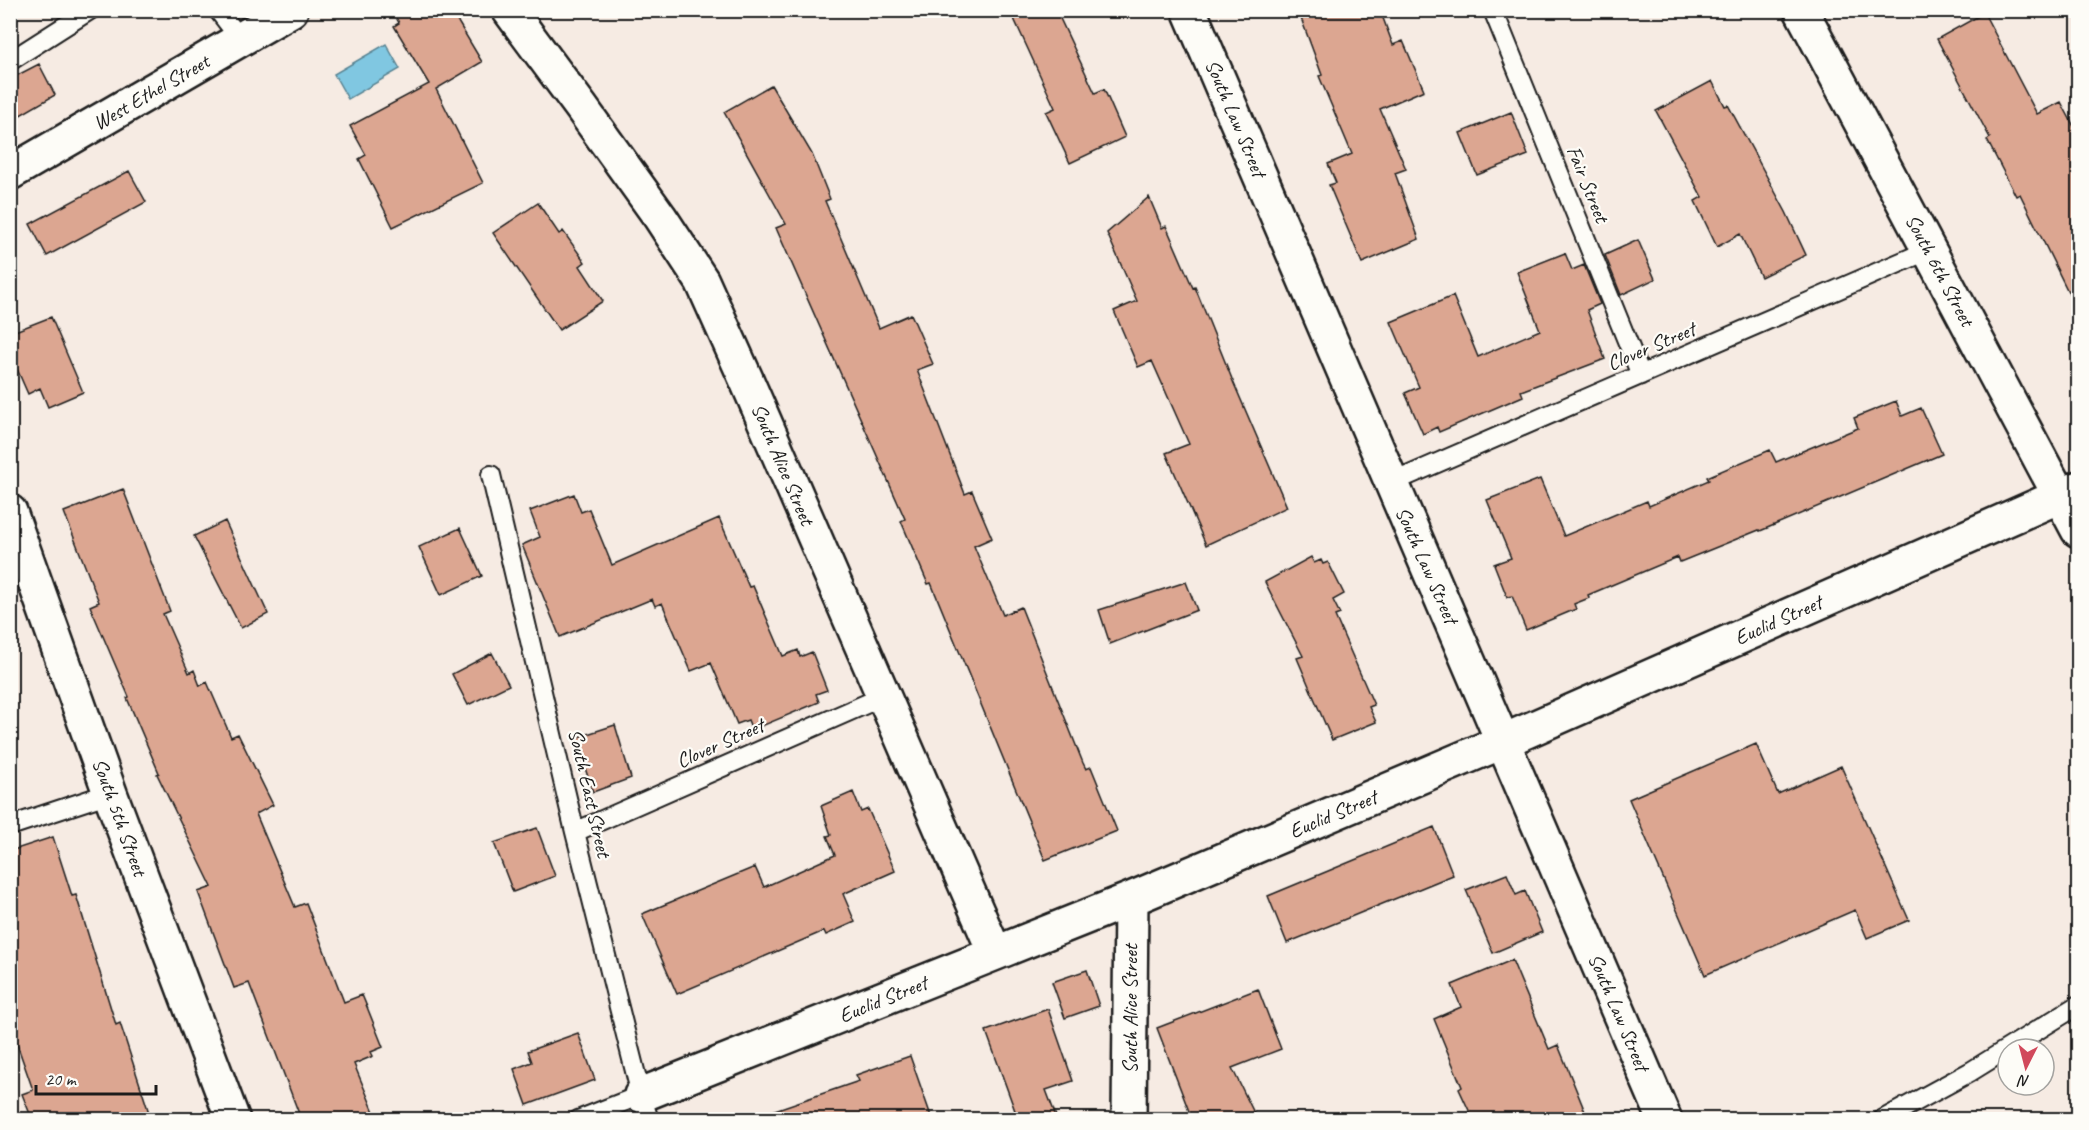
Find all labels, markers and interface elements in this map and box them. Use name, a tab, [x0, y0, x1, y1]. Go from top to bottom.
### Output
street label: West Ethel Street	[88, 47, 216, 136]
street label: South Law Street	[1200, 55, 1274, 183]
street label: Fair Street	[1561, 142, 1616, 228]
street label: South 6th Street	[1900, 210, 1981, 332]
street label: Clover Street	[1603, 315, 1702, 376]
street label: South Alice Street	[746, 399, 821, 531]
street label: South Law Street	[1390, 503, 1466, 630]
street label: Euclid Street	[1730, 588, 1828, 651]
street label: Clover Street	[672, 711, 771, 774]
street label: South East Street	[563, 726, 618, 862]
street label: South 5th Street	[87, 755, 154, 881]
street label: Euclid Street	[1285, 783, 1384, 844]
street label: South Alice Street	[1117, 942, 1143, 1074]
street label: South Law Street	[1583, 949, 1657, 1077]
street label: Euclid Street	[835, 968, 934, 1028]
north arrow	[1996, 1037, 2056, 1097]
scale bar	[36, 1058, 156, 1096]
text: 20 m	[45, 1068, 78, 1090]
text: N	[2015, 1070, 2031, 1091]

